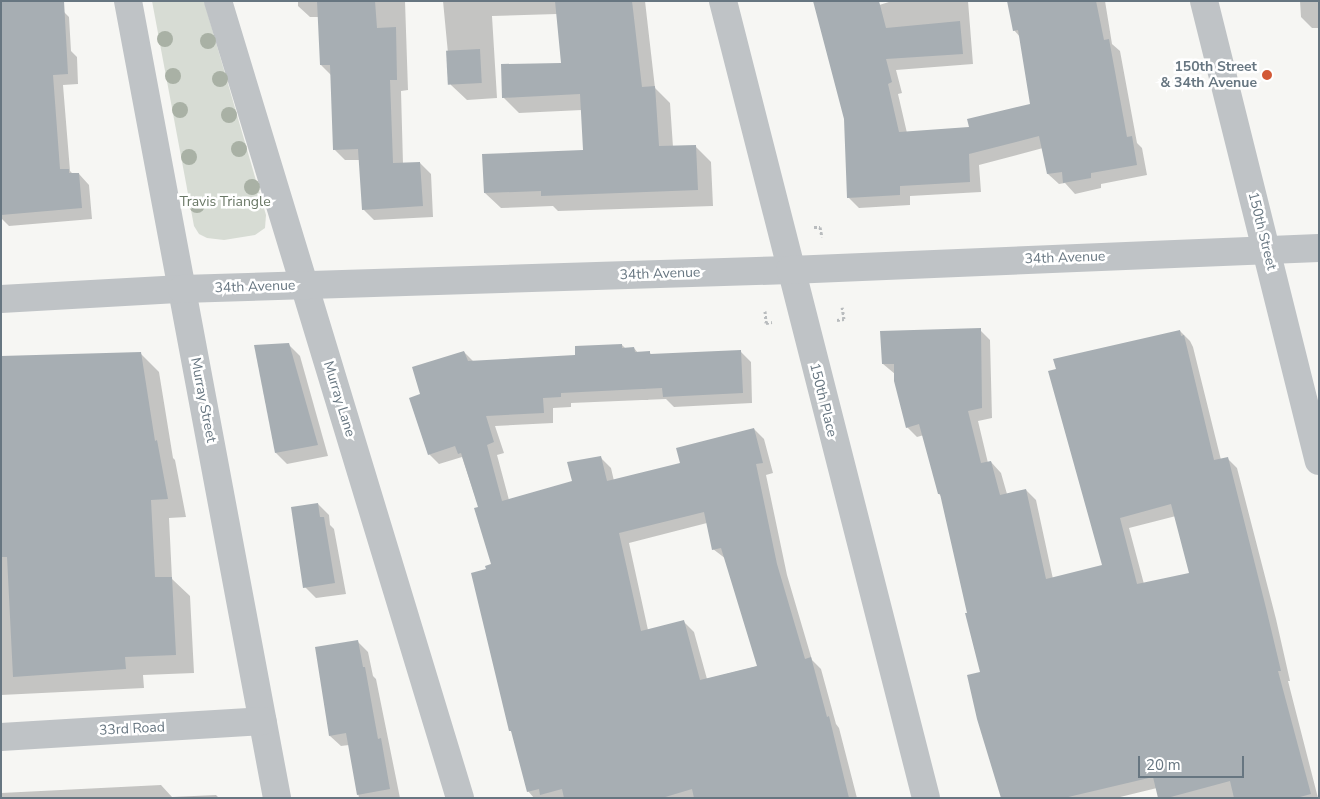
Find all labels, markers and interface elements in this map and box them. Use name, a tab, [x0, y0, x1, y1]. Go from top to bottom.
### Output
place label: 150th Street & 34th Avenue	[1160, 59, 1257, 92]
marker: 150th Street & 34th Avenue	[1261, 69, 1273, 81]
street label: 150th Street	[1244, 190, 1280, 272]
park label: Travis Triangle	[179, 194, 271, 210]
street label: 34th Avenue	[1024, 248, 1106, 268]
street label: 34th Avenue	[619, 264, 701, 284]
street label: 34th Avenue	[214, 277, 296, 297]
street label: Murray Street	[187, 356, 219, 444]
street label: Murray Lane	[320, 359, 358, 439]
street label: 150th Place	[806, 361, 840, 439]
street label: 33rd Road	[99, 719, 165, 739]
scale bar	[1140, 746, 1246, 778]
text: 20 m	[1146, 755, 1181, 775]

